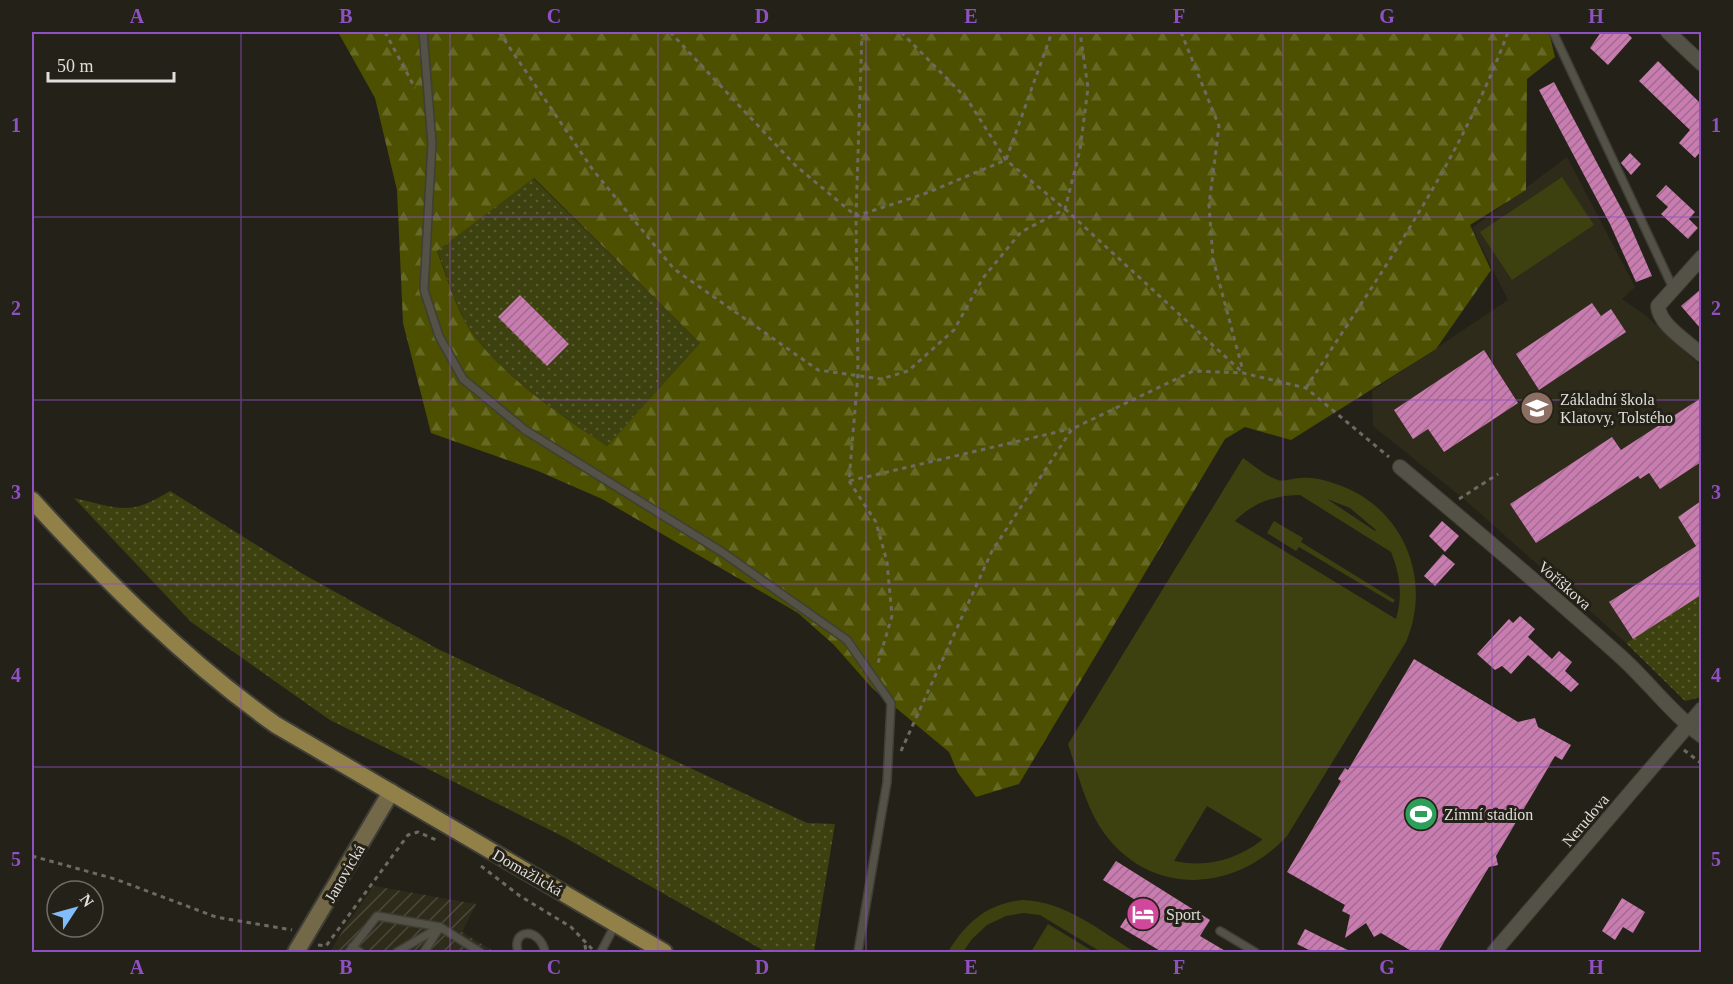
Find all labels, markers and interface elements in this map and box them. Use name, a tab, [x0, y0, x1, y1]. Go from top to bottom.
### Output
text: A	[130, 5, 145, 27]
text: B	[339, 5, 353, 27]
text: C	[547, 5, 561, 27]
text: D	[755, 5, 769, 27]
text: E	[964, 5, 978, 27]
text: F	[1173, 5, 1185, 27]
text: G	[1379, 5, 1395, 27]
text: H	[1588, 5, 1604, 27]
scale bar	[48, 45, 174, 83]
text: 50 m	[57, 56, 94, 76]
text: 1	[11, 114, 21, 136]
text: 1	[1711, 114, 1721, 136]
text: 2	[11, 297, 21, 319]
text: 2	[1711, 297, 1721, 319]
school or university icon: Základní škola Klatovy, Tolstého	[1519, 390, 1555, 426]
place label: Základní škola Klatovy, Tolstého	[1560, 391, 1673, 427]
text: 3	[11, 481, 21, 503]
text: 3	[1711, 481, 1721, 503]
street label: Voříškova	[1535, 558, 1595, 613]
text: 4	[11, 664, 21, 686]
text: 4	[1711, 664, 1721, 686]
street label: Nerudova	[1559, 791, 1612, 850]
sports icon: Zimní stadion	[1403, 796, 1439, 832]
place label: Zimní stadion	[1444, 806, 1533, 823]
street label: Janovická	[321, 841, 368, 905]
street label: Domažlická	[490, 846, 565, 899]
text: 5	[11, 848, 21, 870]
text: 5	[1711, 848, 1721, 870]
north arrow	[45, 879, 105, 939]
text: N	[76, 891, 97, 911]
hotel icon: Sport	[1125, 896, 1161, 932]
place label: Sport	[1166, 906, 1201, 924]
text: A	[130, 956, 145, 978]
text: B	[339, 956, 353, 978]
text: C	[547, 956, 561, 978]
text: D	[755, 956, 769, 978]
text: E	[964, 956, 978, 978]
text: F	[1173, 956, 1185, 978]
text: G	[1379, 956, 1395, 978]
text: H	[1588, 956, 1604, 978]

